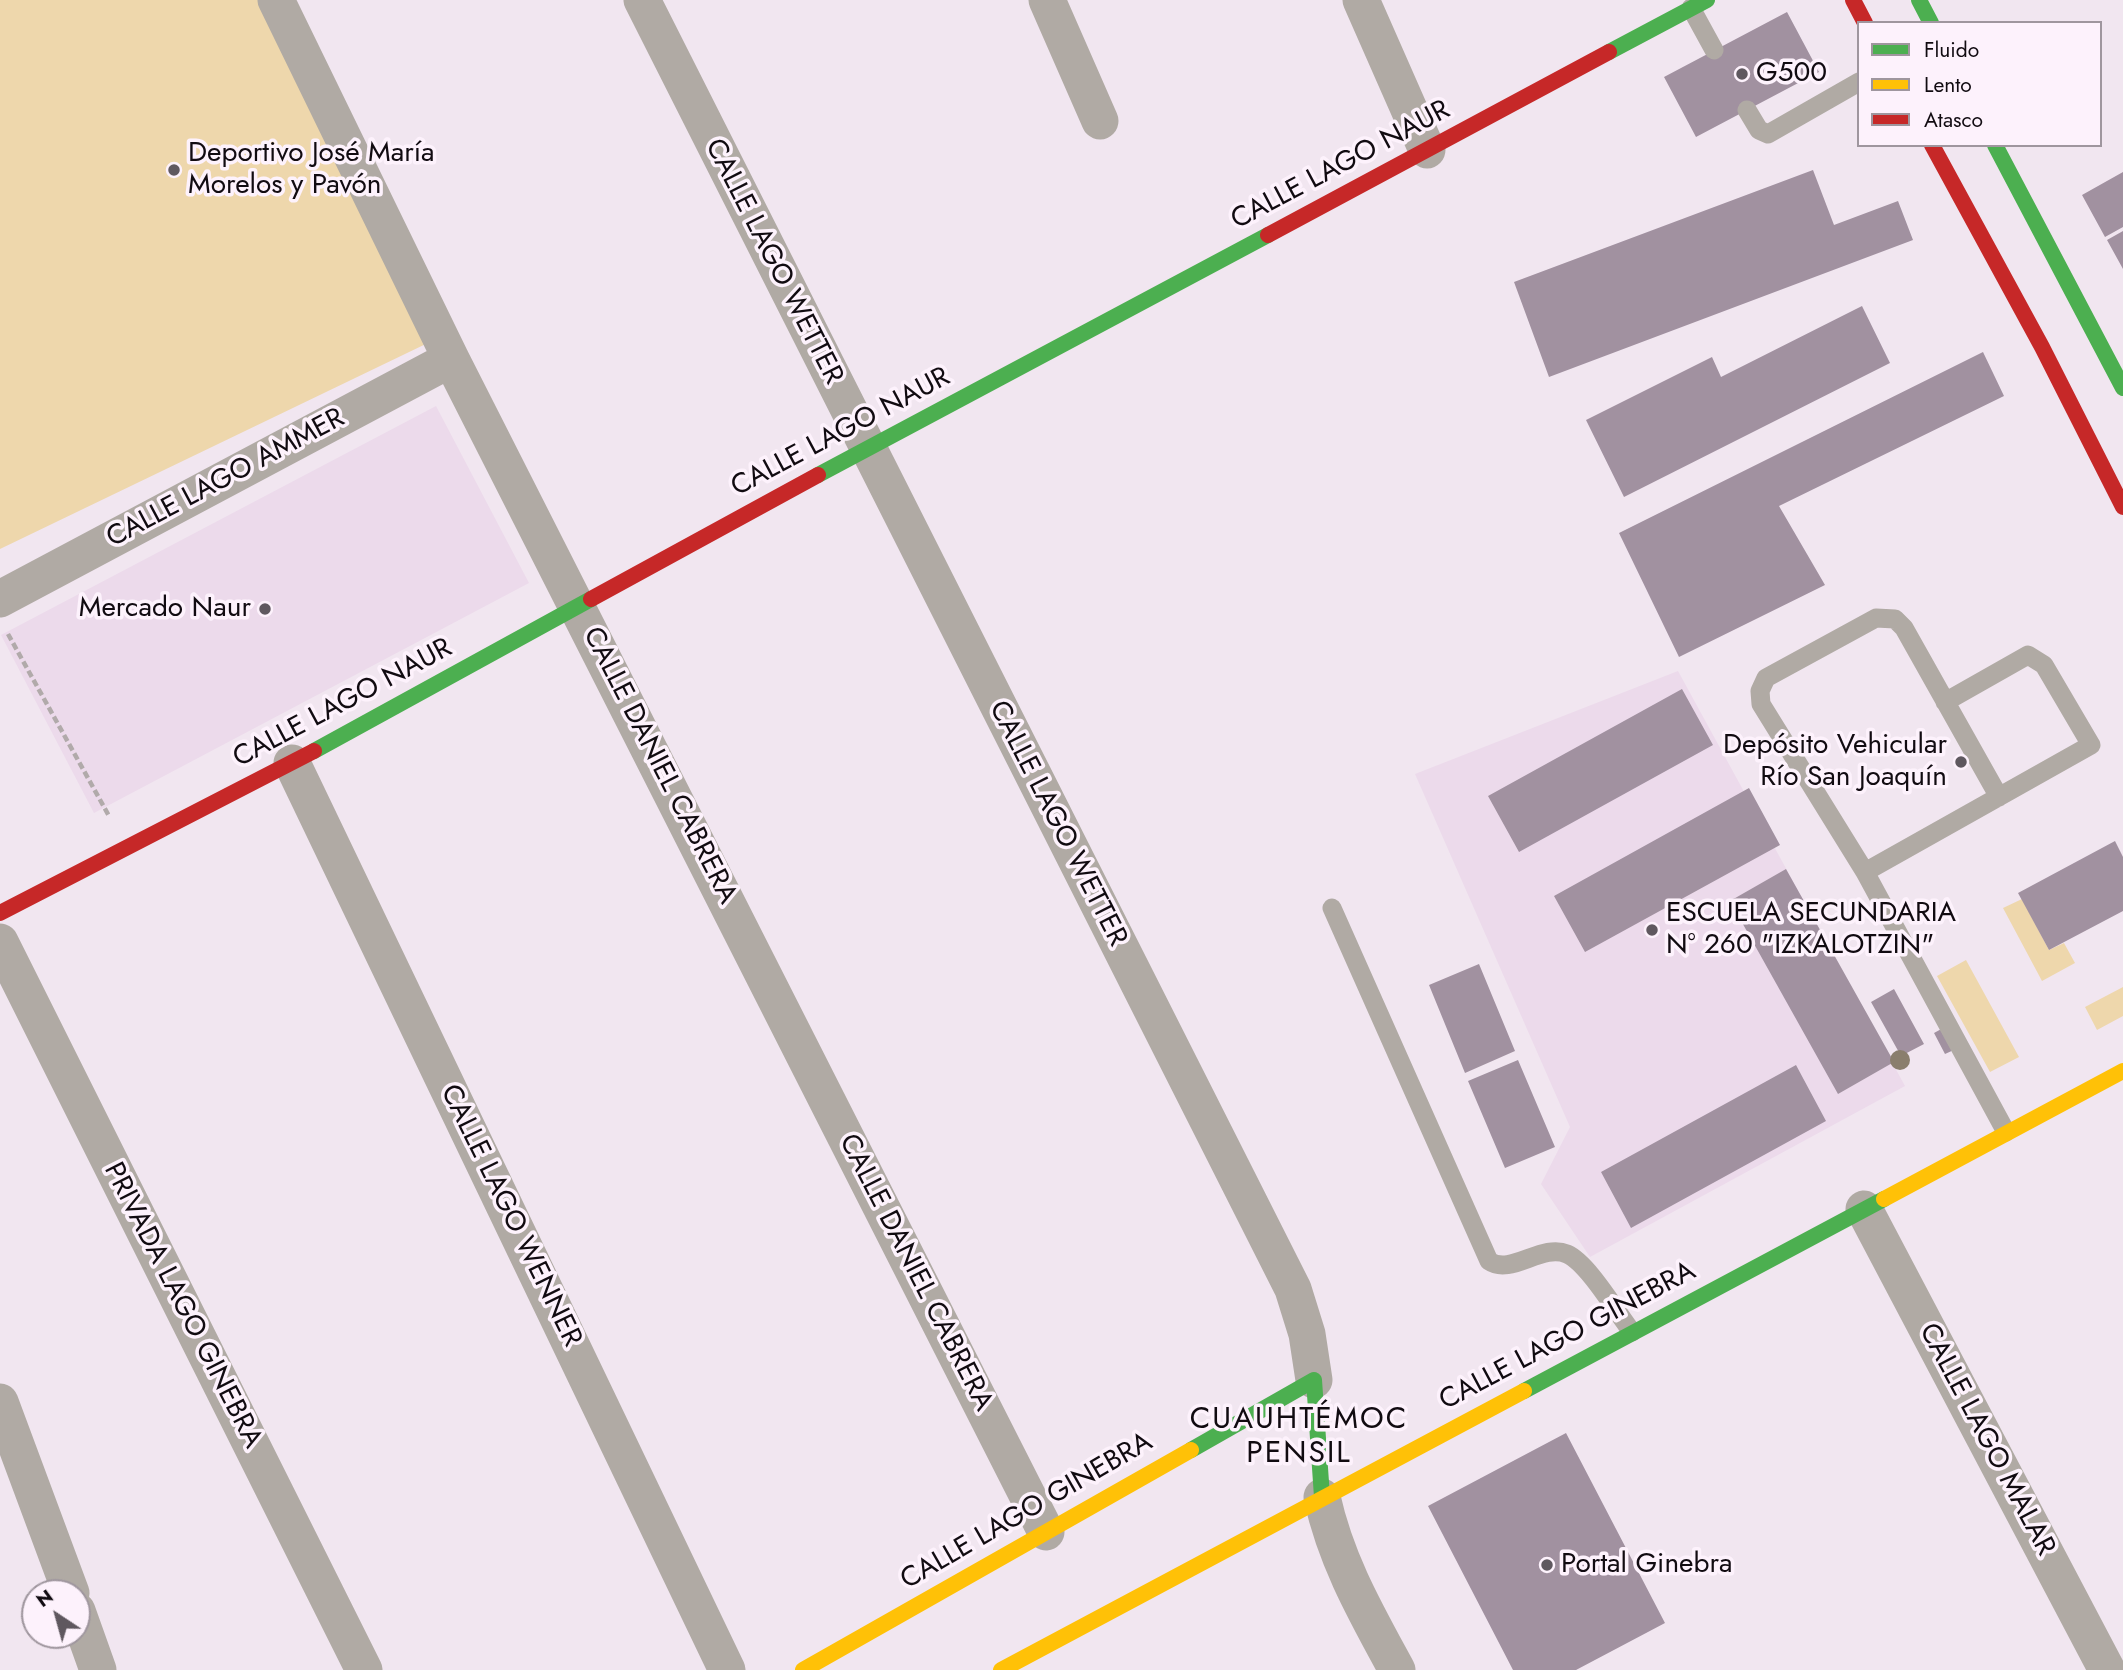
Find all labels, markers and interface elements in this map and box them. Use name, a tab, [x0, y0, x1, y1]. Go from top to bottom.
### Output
legend	[1857, 21, 2102, 147]
text: Fluido	[1924, 35, 1979, 65]
place label: G500	[1756, 57, 1827, 91]
marker: G500	[1734, 66, 1750, 82]
text: Lento	[1924, 70, 1972, 100]
street label: CALLE LAGO NAUR	[1226, 94, 1456, 238]
text: Atasco	[1924, 105, 1983, 135]
street label: CALLE LAGO WETTER	[697, 134, 849, 390]
place label: Deportivo José María Morelos y Pavón	[188, 137, 435, 203]
marker: Deportivo José María Morelos y Pavón	[166, 162, 182, 178]
street label: CALLE LAGO NAUR	[726, 361, 956, 505]
street label: CALLE LAGO AMMER	[101, 402, 351, 556]
place label: Mercado Naur	[79, 592, 251, 626]
marker: Mercado Naur	[257, 601, 273, 617]
street label: CALLE DANIEL CABRERA	[575, 622, 743, 910]
street label: CALLE LAGO NAUR	[228, 632, 458, 776]
street label: CALLE LAGO WETTER	[981, 696, 1133, 952]
place label: Depósito Vehicular Río San Joaquín	[1723, 729, 1947, 795]
marker: Depósito Vehicular Río San Joaquín	[1953, 754, 1969, 770]
place label: ESCUELA SECUNDARIA Nº 260 "IZKALOTZIN"	[1666, 897, 1956, 963]
marker: ESCUELA SECUNDARIA Nº 260 "IZKALOTZIN"	[1644, 922, 1660, 938]
street label: CALLE LAGO WENNER	[432, 1080, 588, 1352]
street label: CALLE DANIEL CABRERA	[831, 1129, 999, 1417]
street label: PRIVADA LAGO GINEBRA	[95, 1158, 269, 1454]
street label: CALLE LAGO GINEBRA	[1434, 1255, 1702, 1419]
street label: CALLE LAGO MALAR	[1911, 1318, 2061, 1562]
district label: CUAUHTÉMOC PENSIL	[1191, 1403, 1407, 1474]
street label: CALLE LAGO GINEBRA	[895, 1426, 1159, 1598]
place label: Portal Ginebra	[1561, 1548, 1733, 1582]
marker: Portal Ginebra	[1539, 1557, 1555, 1573]
north arrow	[21, 1579, 91, 1649]
text: N	[30, 1583, 59, 1614]

